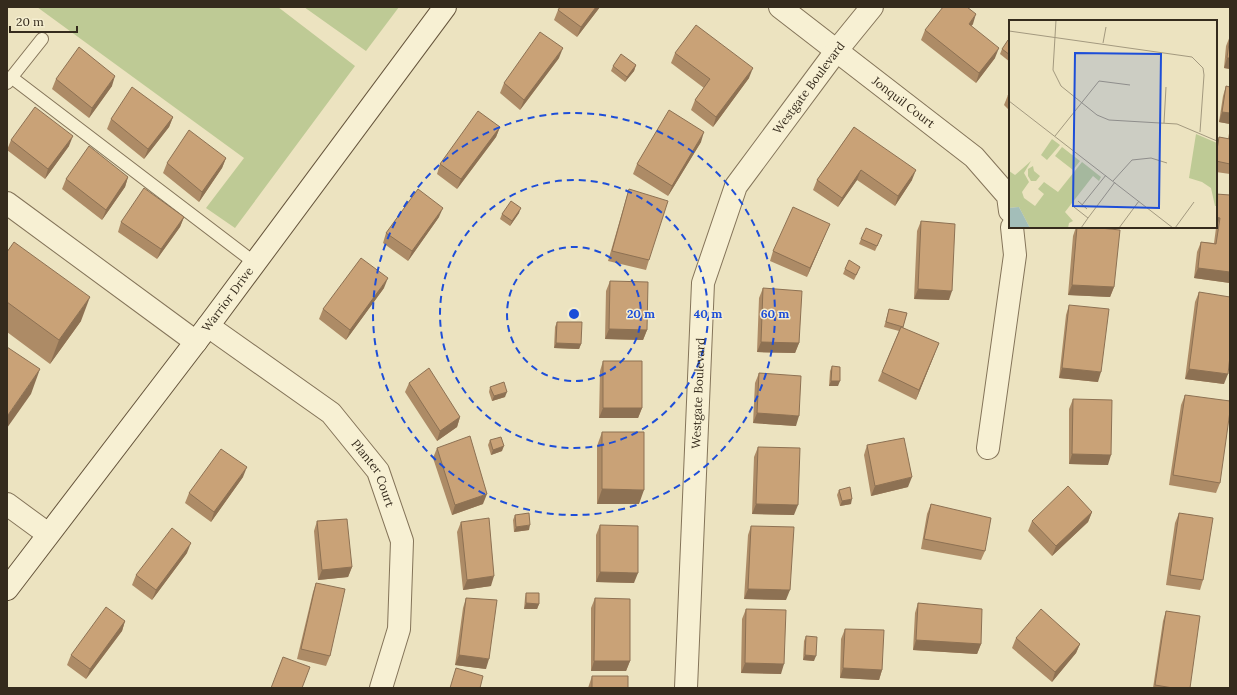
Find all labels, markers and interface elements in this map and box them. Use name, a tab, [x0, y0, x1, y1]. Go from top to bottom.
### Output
scale bar	[10, 8, 77, 34]
text: 20 m	[16, 14, 44, 29]
inset map	[1009, 20, 1217, 228]
street label: Westgate Boulevard	[769, 38, 848, 137]
street label: Jonquil Court	[869, 72, 938, 131]
street label: Warrior Drive	[198, 263, 257, 335]
text: 20 m	[627, 306, 655, 321]
text: 40 m	[694, 306, 722, 321]
text: 60 m	[761, 306, 789, 321]
centre of rings	[567, 307, 581, 321]
street label: Westgate Boulevard	[688, 337, 708, 449]
street label: Planter Court	[348, 436, 398, 509]

